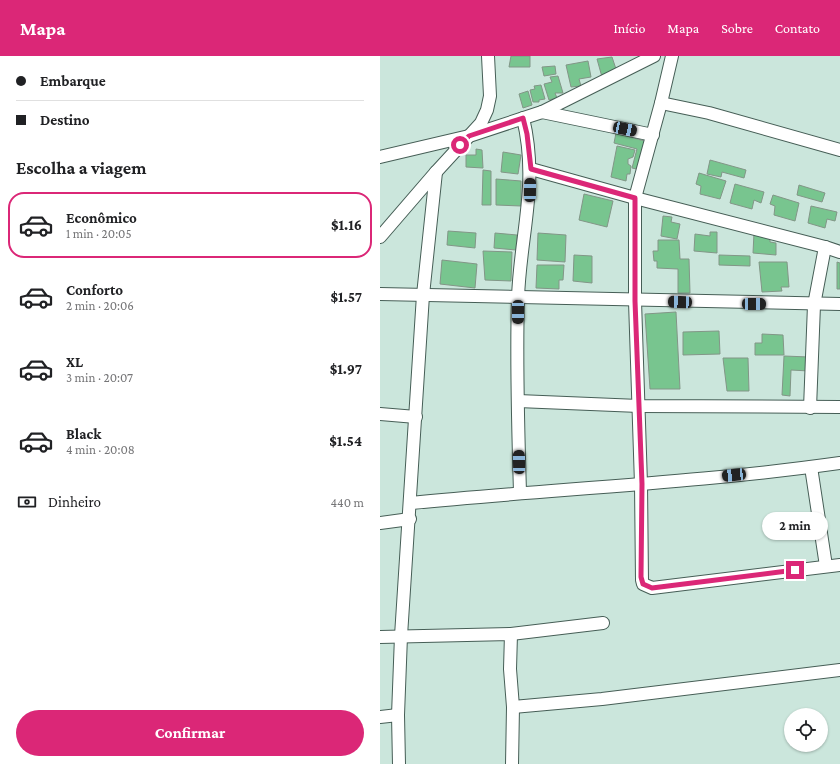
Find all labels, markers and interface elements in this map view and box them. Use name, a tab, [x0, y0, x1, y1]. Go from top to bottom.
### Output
text: Mapa	[20, 18, 66, 39]
text: Início	[614, 20, 645, 36]
text: Mapa	[667, 20, 699, 36]
text: Sobre	[721, 20, 753, 36]
text: Contato	[775, 20, 820, 36]
text: Embarque	[40, 73, 106, 89]
text: Destino	[40, 112, 90, 128]
car	[612, 121, 638, 137]
route start	[451, 136, 469, 154]
text: Escolha a viagem	[16, 158, 146, 178]
car	[524, 178, 536, 202]
icon: car	[18, 207, 54, 243]
text: Econômico	[66, 210, 137, 226]
text: $1.16	[331, 217, 362, 233]
text: 1 min · 20:05	[66, 226, 132, 241]
icon: car	[18, 279, 54, 315]
text: Conforto	[66, 282, 123, 298]
text: $1.57	[330, 289, 362, 305]
car	[668, 296, 692, 308]
text: 2 min · 20:06	[66, 298, 134, 313]
car	[742, 298, 766, 310]
car	[512, 300, 524, 324]
icon: car	[18, 351, 54, 387]
text: XL	[66, 354, 83, 370]
text: $1.97	[330, 361, 362, 377]
text: 3 min · 20:07	[66, 370, 133, 385]
icon: car	[18, 423, 54, 459]
text: Black	[66, 426, 101, 442]
text: $1.54	[329, 433, 362, 449]
text: 4 min · 20:08	[66, 442, 135, 457]
car	[513, 450, 525, 474]
car	[721, 468, 747, 482]
icon: cash	[16, 491, 38, 513]
text: Dinheiro	[48, 494, 101, 510]
text: 440 m	[330, 495, 364, 510]
callout: 2 min	[762, 512, 828, 540]
text: 2 min	[779, 518, 811, 533]
route end	[786, 561, 804, 579]
map controls	[784, 708, 828, 752]
button: locate	[784, 708, 828, 752]
button: Confirmar	[16, 710, 364, 756]

